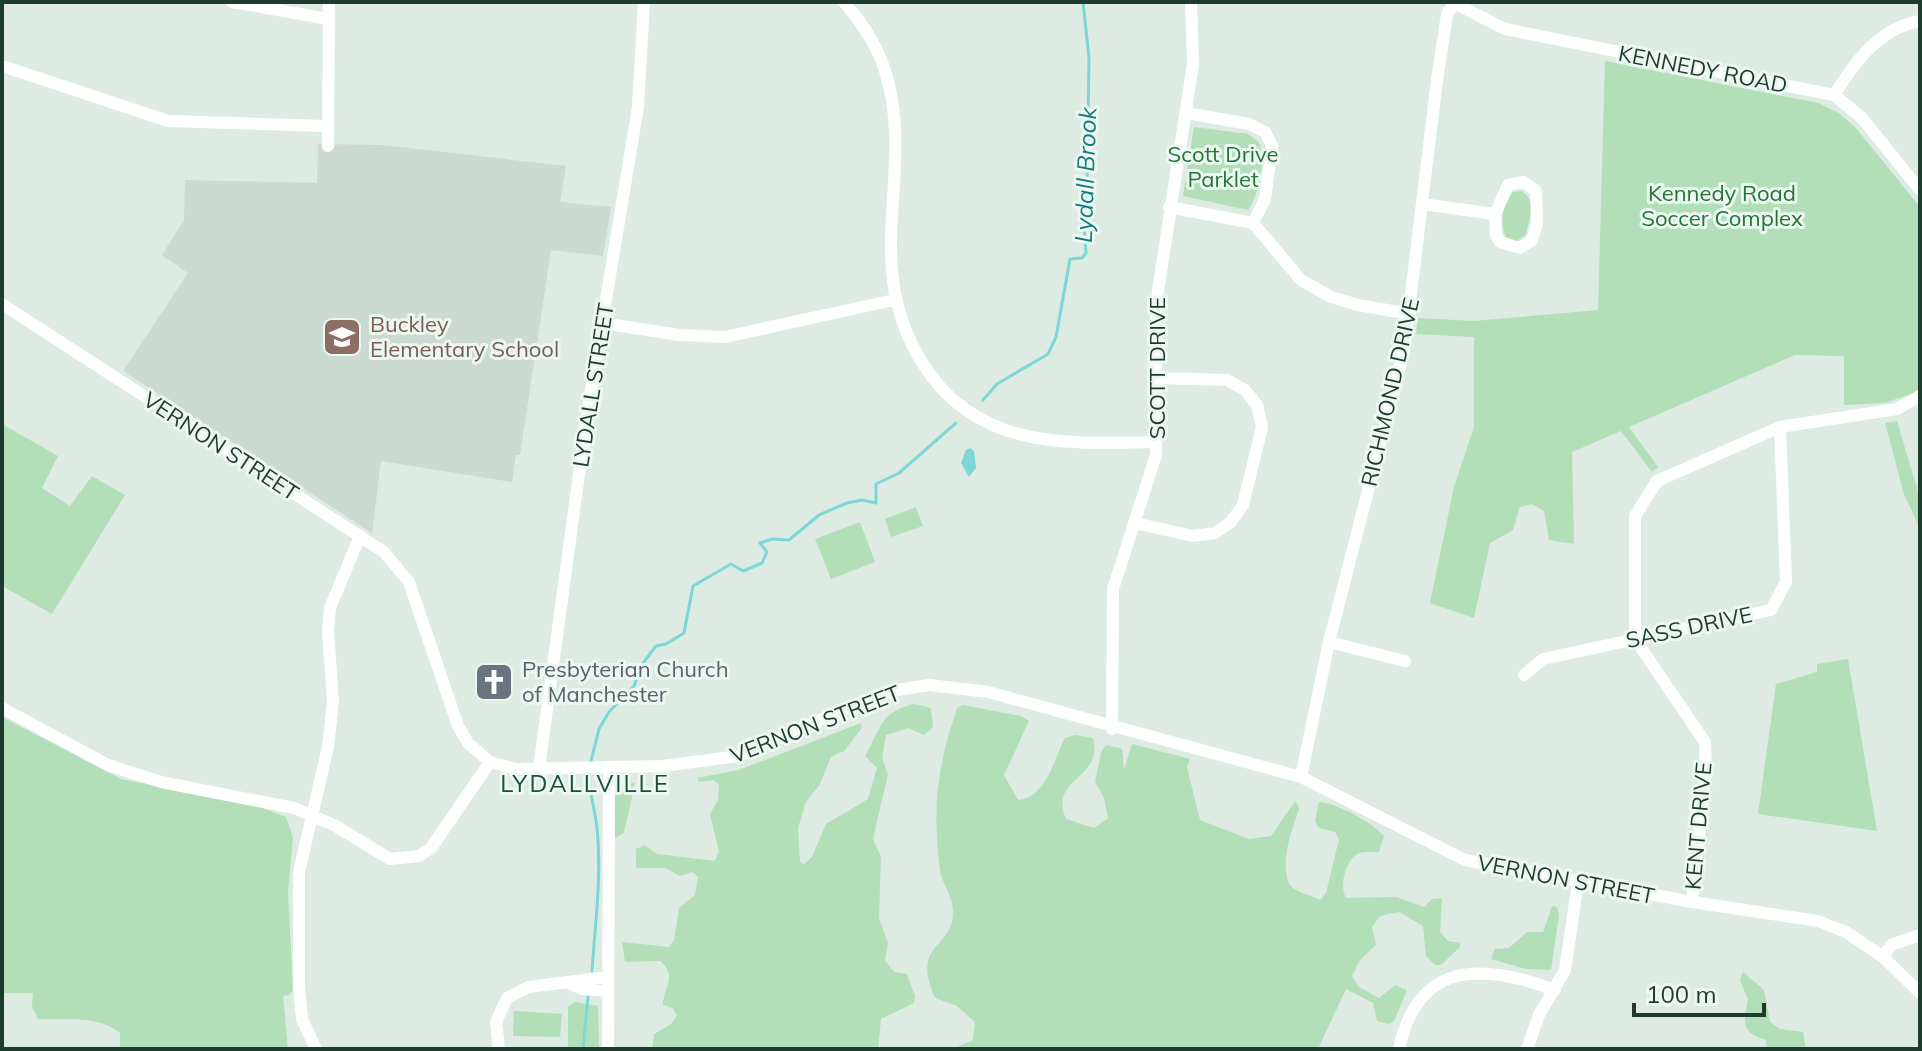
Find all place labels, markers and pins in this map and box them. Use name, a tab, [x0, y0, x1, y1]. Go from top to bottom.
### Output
place label: Buckley Elementary School	[370, 310, 559, 363]
school or university icon: Buckley Elementary School	[321, 316, 363, 358]
place label: Presbyterian Church of Manchester	[522, 655, 729, 708]
church icon: Presbyterian Church of Manchester	[473, 661, 515, 703]

